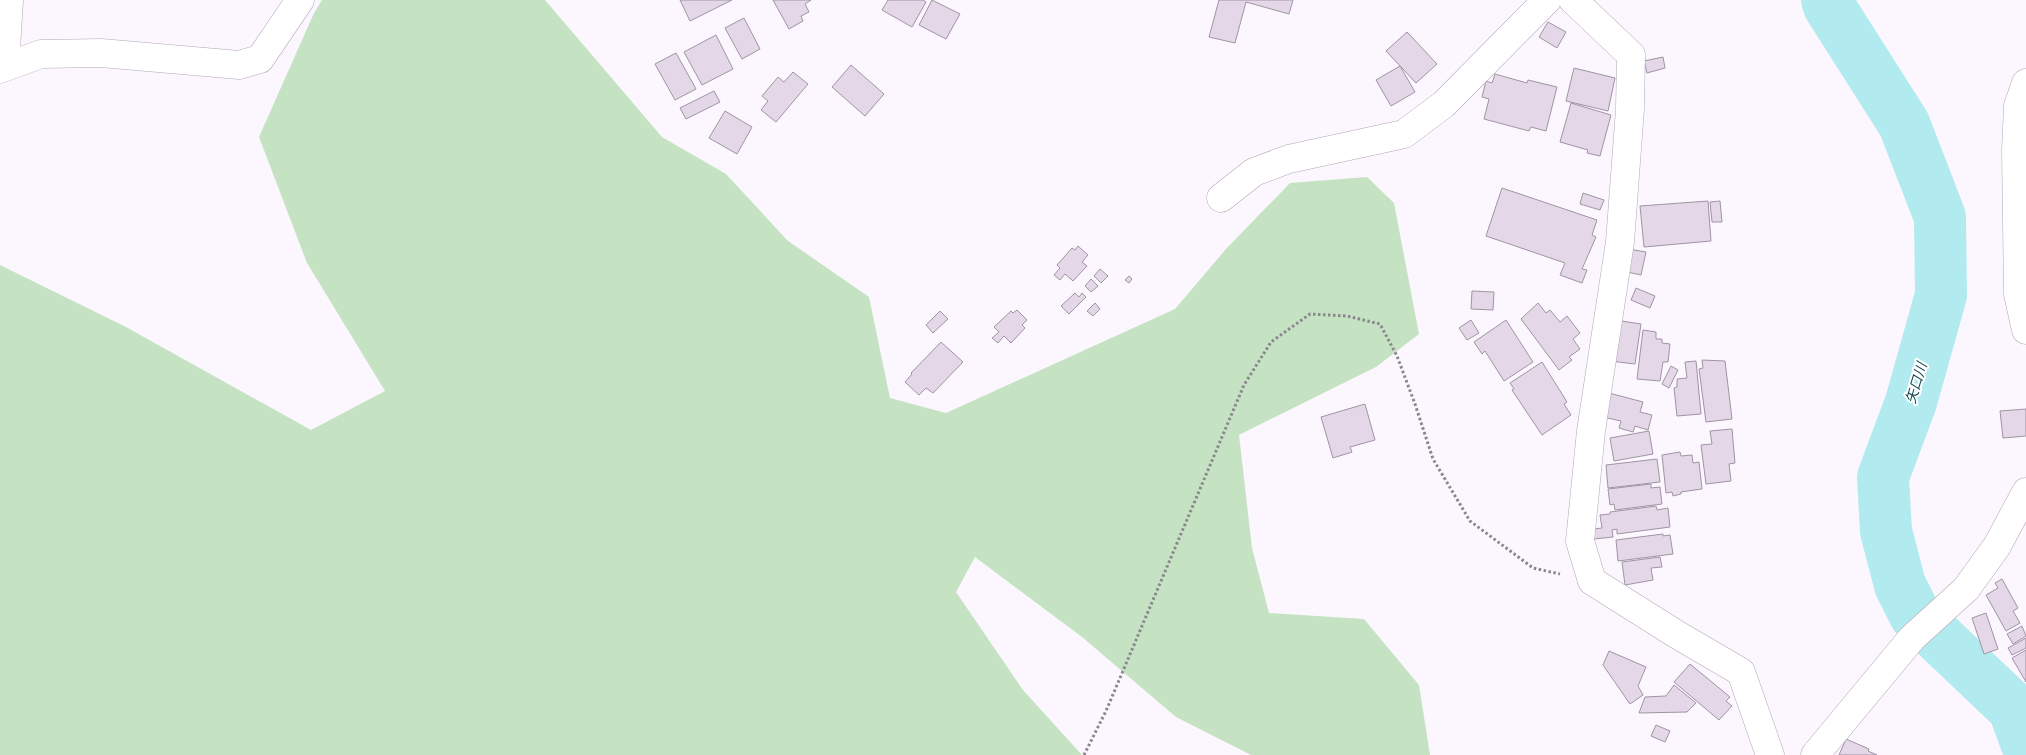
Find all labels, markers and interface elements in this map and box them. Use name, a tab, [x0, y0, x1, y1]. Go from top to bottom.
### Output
water label: 矢口川	[1902, 359, 1930, 405]

